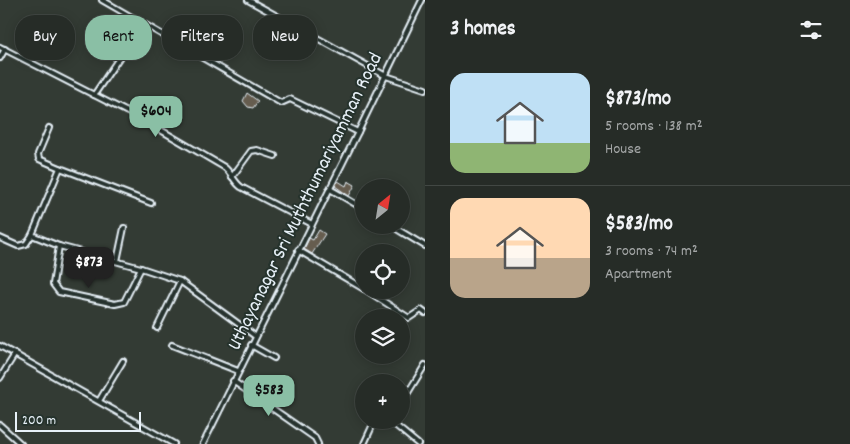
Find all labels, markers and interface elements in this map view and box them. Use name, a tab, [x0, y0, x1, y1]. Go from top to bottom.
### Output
chip: Buy	[15, 15, 75, 60]
chip: Rent	[85, 15, 152, 60]
chip: Filters	[162, 15, 243, 60]
chip: New	[253, 15, 317, 60]
text: 3 homes	[450, 15, 516, 45]
icon: filters	[797, 16, 825, 44]
street label: Uthayanagar Sri Muththumariyamman Road	[222, 48, 390, 356]
text: $873/mo	[605, 85, 671, 115]
icon: home	[490, 93, 550, 153]
pin: $604	[126, 96, 186, 138]
text: $604	[140, 100, 172, 123]
text: 5 rooms · 138 m²	[605, 115, 702, 138]
text: House	[605, 138, 641, 161]
north arrow	[355, 179, 410, 234]
map controls	[355, 179, 410, 429]
text: $583/mo	[605, 210, 673, 240]
icon: home	[490, 218, 550, 278]
text: 3 rooms · 74 m²	[605, 240, 698, 263]
button: locate	[355, 244, 410, 299]
pin: $873	[59, 246, 119, 289]
text: $873	[75, 251, 103, 274]
text: Apartment	[605, 263, 672, 286]
button: layers	[355, 309, 410, 364]
pin: $583	[239, 374, 299, 417]
button: +	[355, 374, 410, 429]
text: $583	[254, 379, 284, 402]
scale bar	[15, 409, 141, 432]
text: 200 m	[22, 411, 56, 431]

